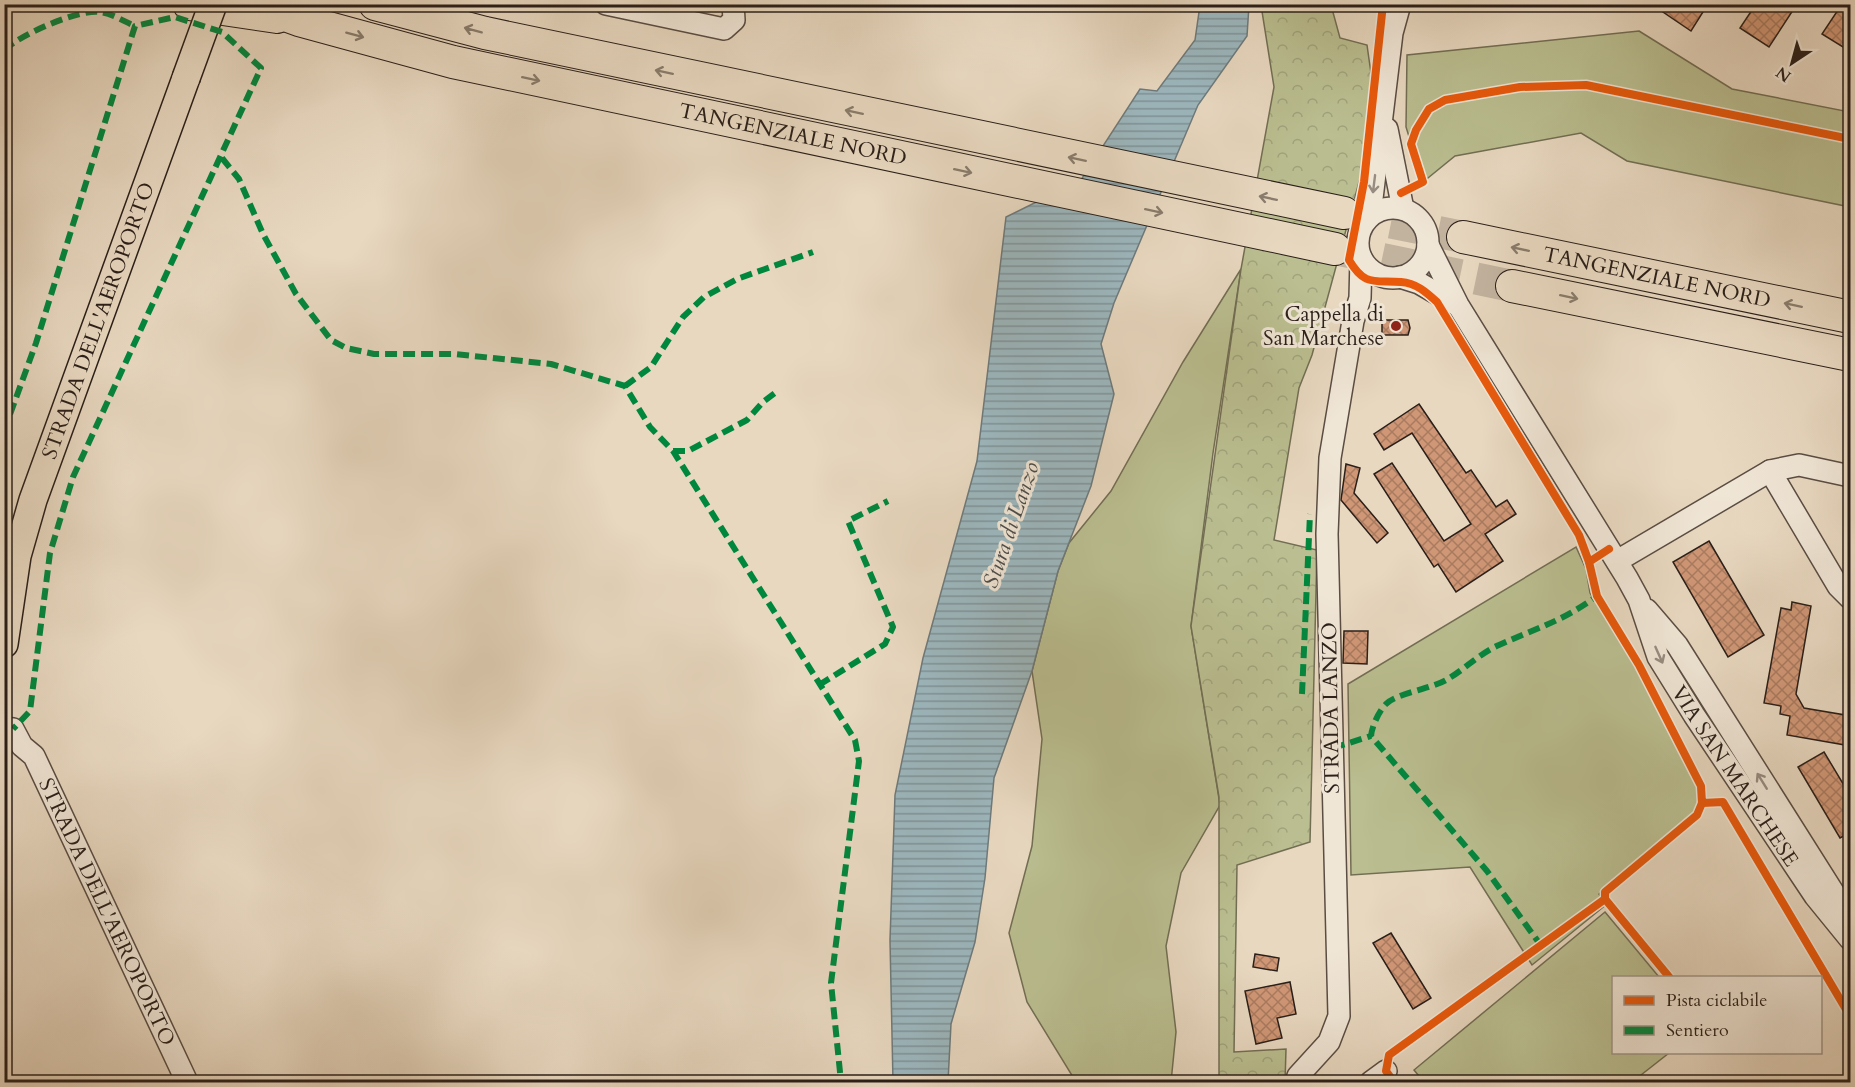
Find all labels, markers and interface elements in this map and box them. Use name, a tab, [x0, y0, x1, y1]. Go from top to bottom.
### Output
one-way arrow	[464, 24, 483, 36]
one-way arrow	[345, 30, 364, 41]
north arrow	[1762, 33, 1822, 93]
text: N	[1772, 61, 1796, 87]
one-way arrow	[654, 65, 673, 77]
one-way arrow	[521, 73, 540, 85]
street label: TANGENZIALE NORD	[677, 96, 909, 172]
one-way arrow	[845, 106, 864, 118]
one-way arrow	[1068, 152, 1087, 164]
one-way arrow	[953, 165, 972, 177]
one-way arrow	[1368, 173, 1379, 193]
street label: STRADA DELL'AEROPORTO	[35, 178, 162, 463]
one-way arrow	[1259, 191, 1278, 203]
one-way arrow	[1144, 205, 1163, 217]
street label: TANGENZIALE NORD	[1540, 239, 1773, 315]
one-way arrow	[1511, 242, 1530, 254]
one-way arrow	[1560, 292, 1579, 304]
one-way arrow	[1784, 299, 1804, 310]
place label: Cappella di San Marchese	[1263, 300, 1384, 353]
marker: Cappella di San Marchese	[1389, 319, 1403, 333]
water label: Stura di Lanzo	[975, 458, 1047, 592]
street label: STRADA LANZO	[1315, 622, 1347, 794]
one-way arrow	[1653, 646, 1665, 664]
street label: VIA SAN MARCHESE	[1665, 680, 1806, 872]
one-way arrow	[1755, 772, 1768, 789]
street label: STRADA DELL'AEROPORTO	[32, 773, 182, 1050]
legend	[1612, 976, 1822, 1054]
text: Pista ciclabile	[1666, 988, 1767, 1013]
text: Sentiero	[1666, 1018, 1729, 1043]

